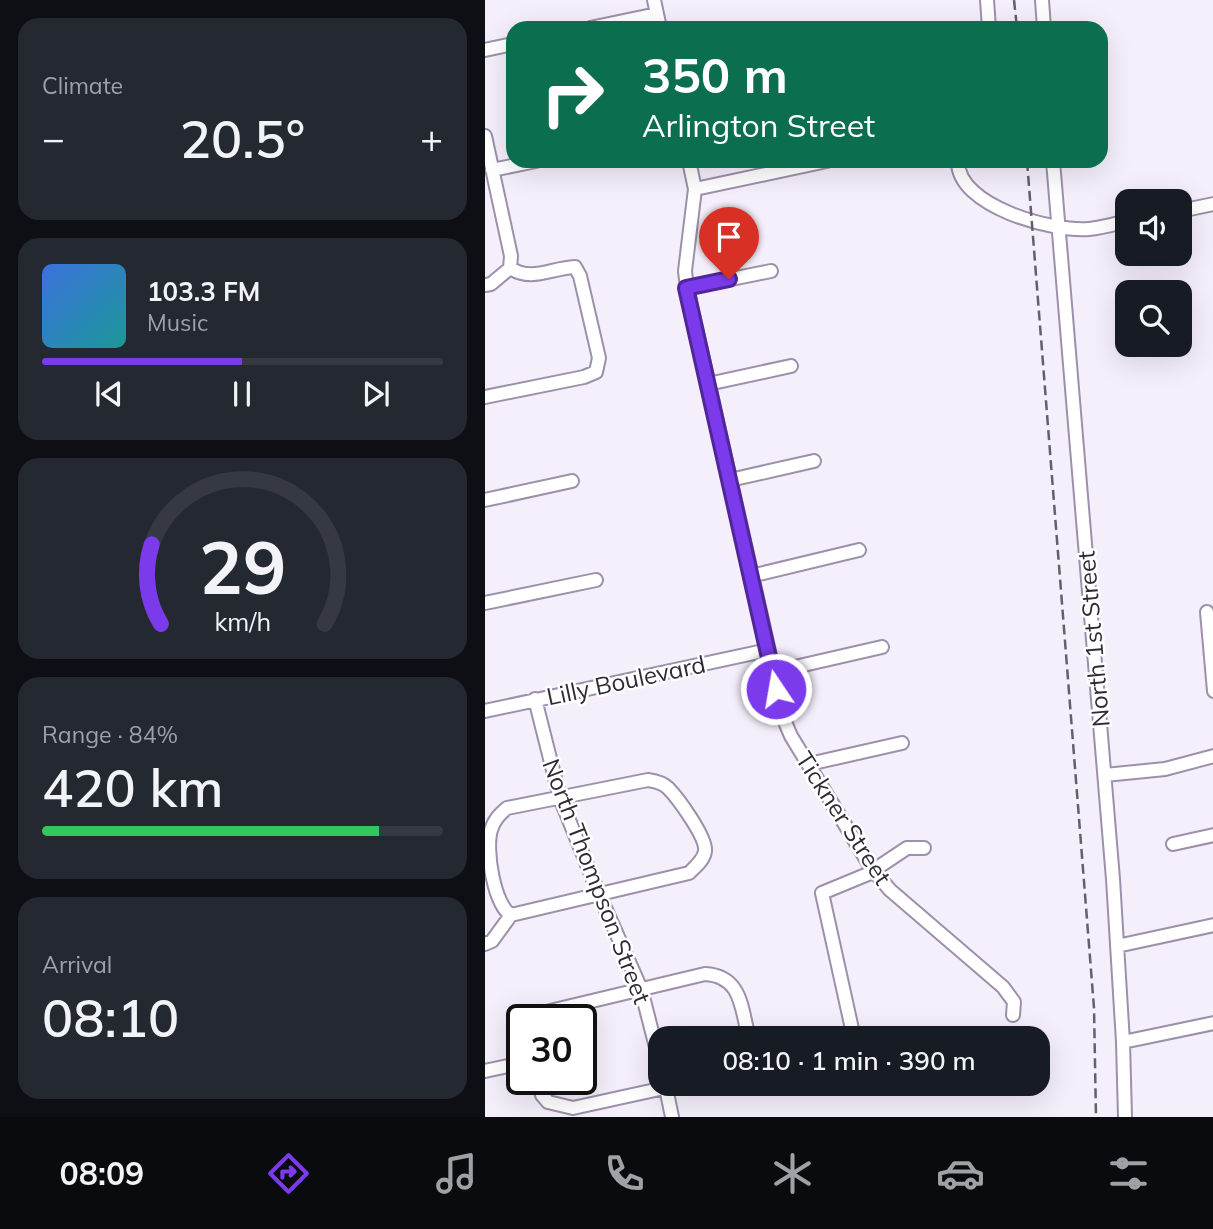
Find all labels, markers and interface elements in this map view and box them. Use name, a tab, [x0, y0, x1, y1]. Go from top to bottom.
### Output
text: 350 m	[642, 44, 788, 105]
icon: right	[527, 49, 618, 140]
text: Climate	[42, 71, 123, 100]
text: Arlington Street	[642, 105, 875, 145]
text: 20.5°	[180, 106, 305, 171]
text: −	[42, 114, 65, 162]
text: +	[420, 114, 443, 162]
map controls	[1115, 189, 1192, 357]
button: sound	[1115, 189, 1192, 266]
pin	[699, 207, 759, 279]
icon: arrive	[710, 218, 748, 256]
text: 103.3 FM	[147, 275, 260, 308]
button: search	[1115, 280, 1192, 357]
text: Music	[147, 308, 208, 337]
icon: previous	[90, 375, 128, 413]
icon: pause	[223, 375, 261, 413]
icon: next	[357, 375, 395, 413]
text: 29	[199, 522, 286, 613]
street label: North 1st Street	[1070, 550, 1116, 728]
text: km/h	[214, 606, 271, 637]
street label: Lilly Boulevard	[544, 649, 708, 711]
position arrow	[739, 652, 813, 726]
text: Range · 84%	[42, 720, 178, 749]
street label: Tickner Street	[790, 746, 898, 890]
street label: North Thompson Street	[536, 754, 658, 1008]
text: 420 km	[42, 755, 223, 820]
text: Arrival	[42, 950, 112, 979]
text: 08:10	[42, 985, 179, 1050]
speed limit sign: 30	[506, 1004, 597, 1095]
text: 08:10 · 1 min · 390 m	[722, 1044, 976, 1077]
icon: directions	[264, 1149, 313, 1198]
icon: music	[432, 1149, 481, 1198]
icon: phone	[600, 1149, 649, 1198]
icon: climate	[768, 1149, 817, 1198]
icon: car	[936, 1149, 985, 1198]
icon: filters	[1104, 1149, 1153, 1198]
text: 08:09	[60, 1153, 144, 1193]

